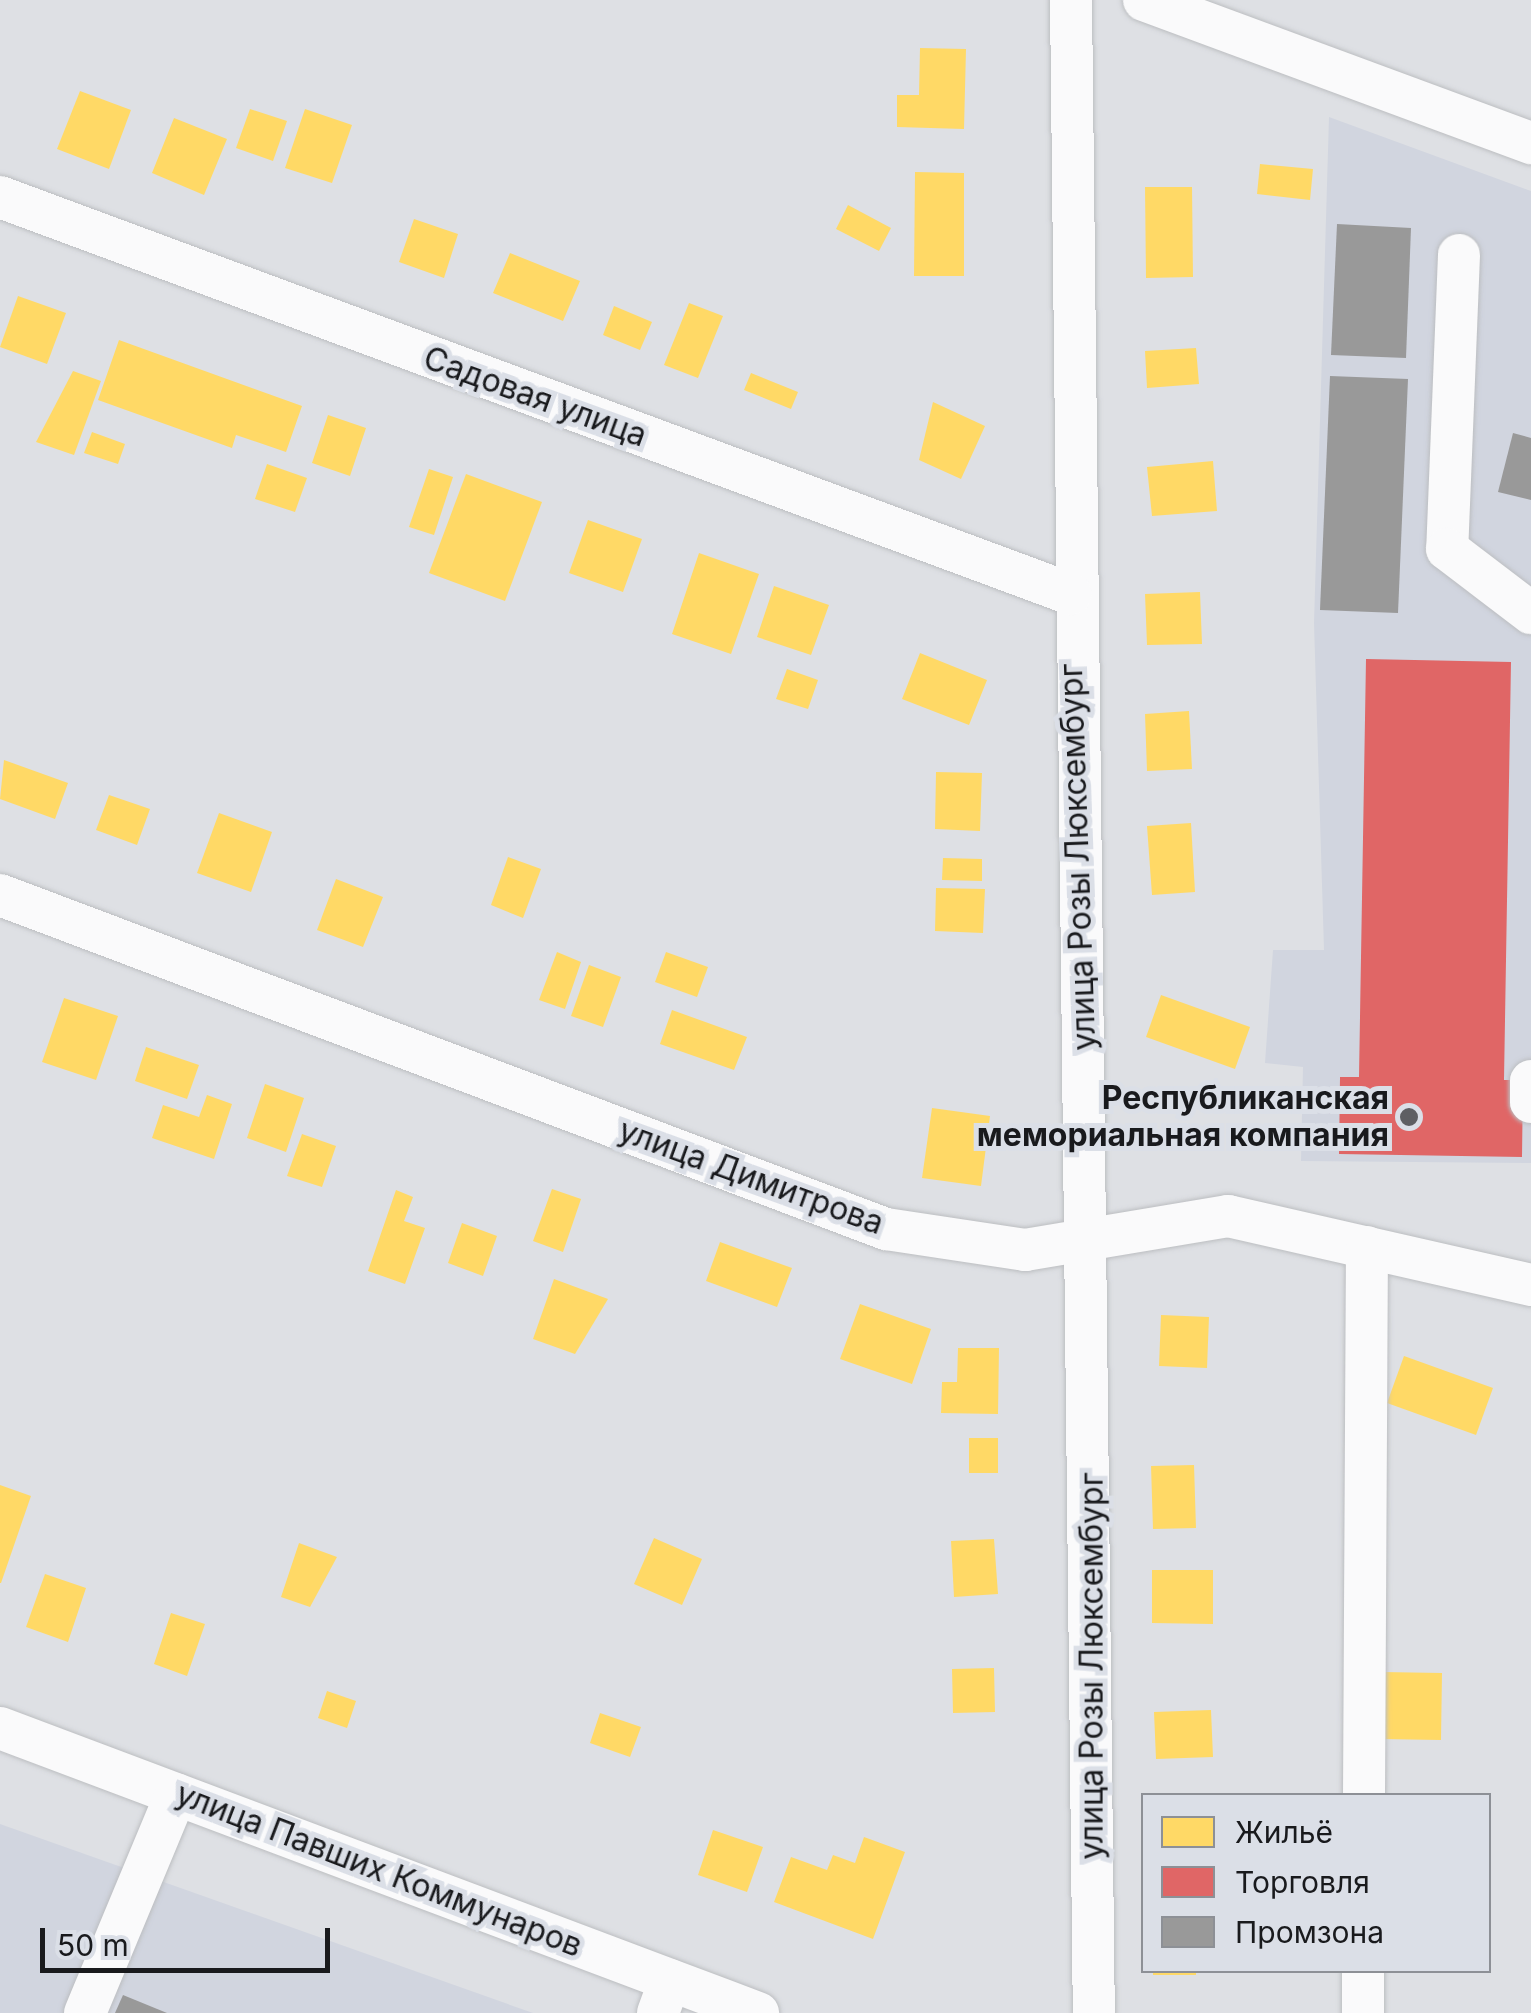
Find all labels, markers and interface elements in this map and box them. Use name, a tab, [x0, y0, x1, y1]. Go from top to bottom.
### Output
street label: Садовая улица	[418, 339, 652, 455]
street label: улица Розы Люксембург	[1052, 663, 1104, 1051]
place label: Республиканская мемориальная компания	[977, 1080, 1389, 1155]
marker: Республиканская мемориальная компания	[1398, 1106, 1420, 1128]
street label: улица Димитрова	[613, 1111, 889, 1243]
street label: улица Розы Люксембург	[1073, 1472, 1111, 1860]
street label: улица Павших Коммунаров	[171, 1775, 587, 1965]
legend	[1141, 1793, 1491, 1973]
text: Жильё	[1235, 1814, 1333, 1850]
text: Торговля	[1235, 1864, 1370, 1900]
scale bar	[45, 1908, 335, 1970]
text: Промзона	[1235, 1914, 1384, 1950]
text: 50 m	[57, 1927, 129, 1963]

